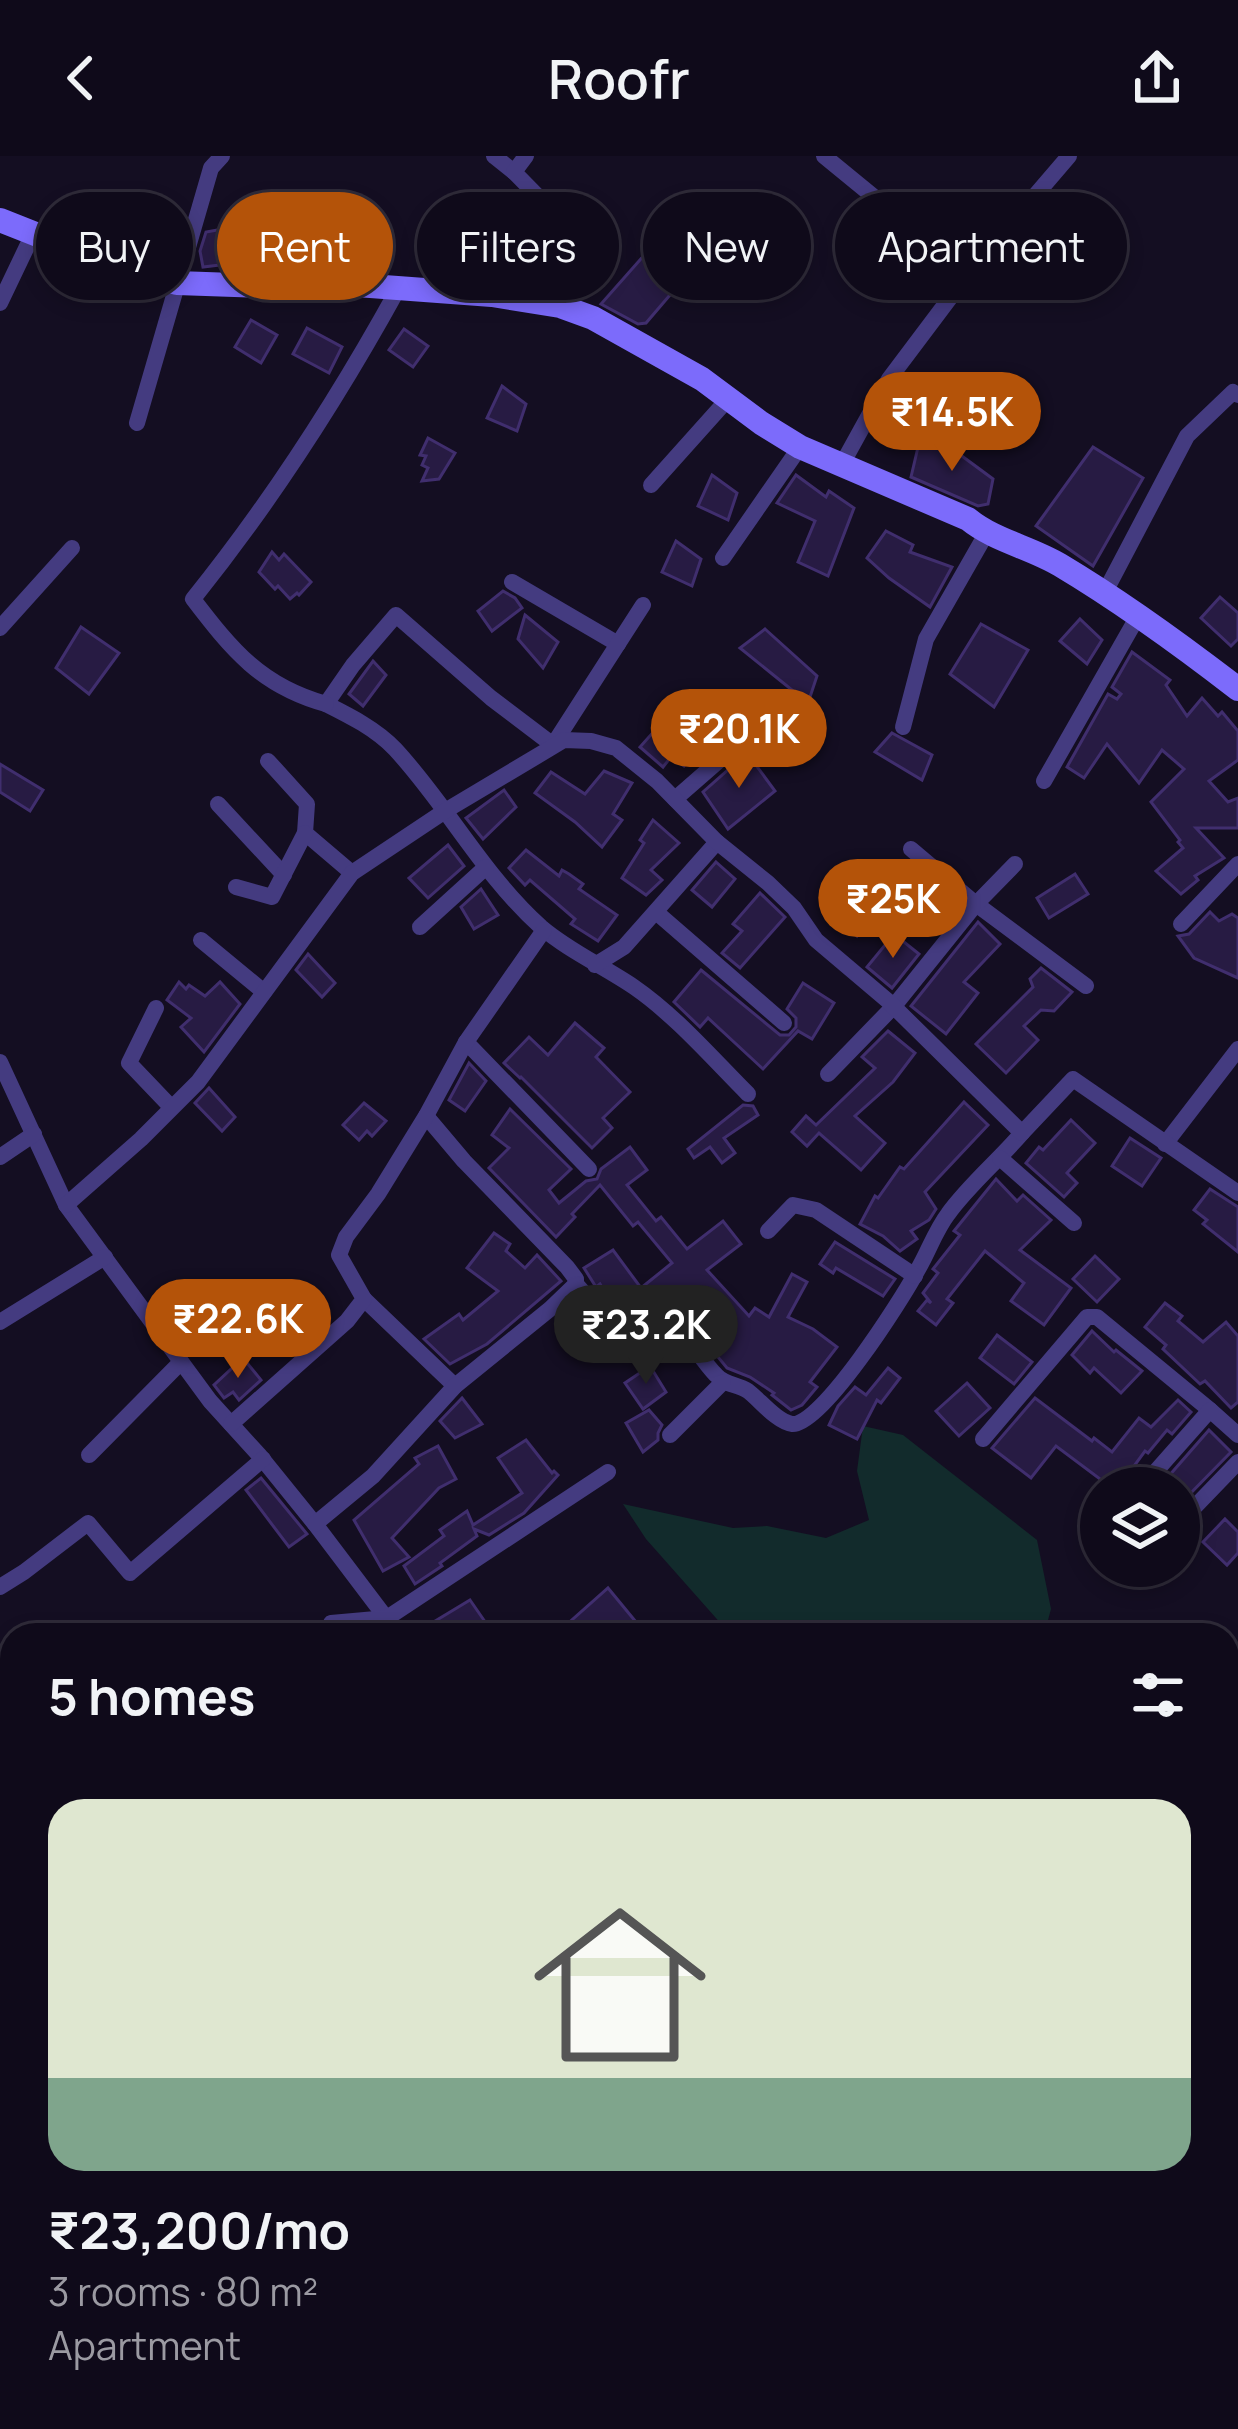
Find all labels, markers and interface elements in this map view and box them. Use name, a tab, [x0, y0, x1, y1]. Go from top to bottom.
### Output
text: Roofr	[548, 41, 690, 115]
icon: back	[48, 45, 114, 111]
icon: share	[1124, 45, 1190, 111]
chip: Buy	[36, 192, 193, 300]
chip: Rent	[217, 192, 393, 300]
chip: Filters	[417, 192, 619, 300]
chip: New	[643, 192, 811, 300]
chip: Apartment	[835, 192, 1127, 300]
pin: ₹14.5K	[854, 372, 1050, 474]
text: ₹14.5K	[890, 384, 1014, 438]
pin: ₹20.1K	[641, 689, 837, 791]
text: ₹20.1K	[678, 701, 800, 755]
pin: ₹25K	[822, 859, 964, 961]
text: ₹25K	[845, 871, 941, 925]
pin: ₹22.6K	[140, 1279, 336, 1381]
pin: ₹23.2K	[548, 1285, 744, 1387]
text: ₹22.6K	[172, 1291, 304, 1345]
text: ₹23.2K	[581, 1297, 711, 1351]
map controls	[1080, 1467, 1200, 1587]
button: layers	[1080, 1467, 1200, 1587]
text: 5 homes	[48, 1661, 255, 1730]
icon: filters	[1125, 1662, 1191, 1728]
icon: home	[512, 1877, 728, 2093]
text: ₹23,200/mo	[48, 2195, 350, 2264]
text: 3 rooms · 80 m²	[48, 2264, 318, 2318]
text: Apartment	[48, 2318, 241, 2372]

